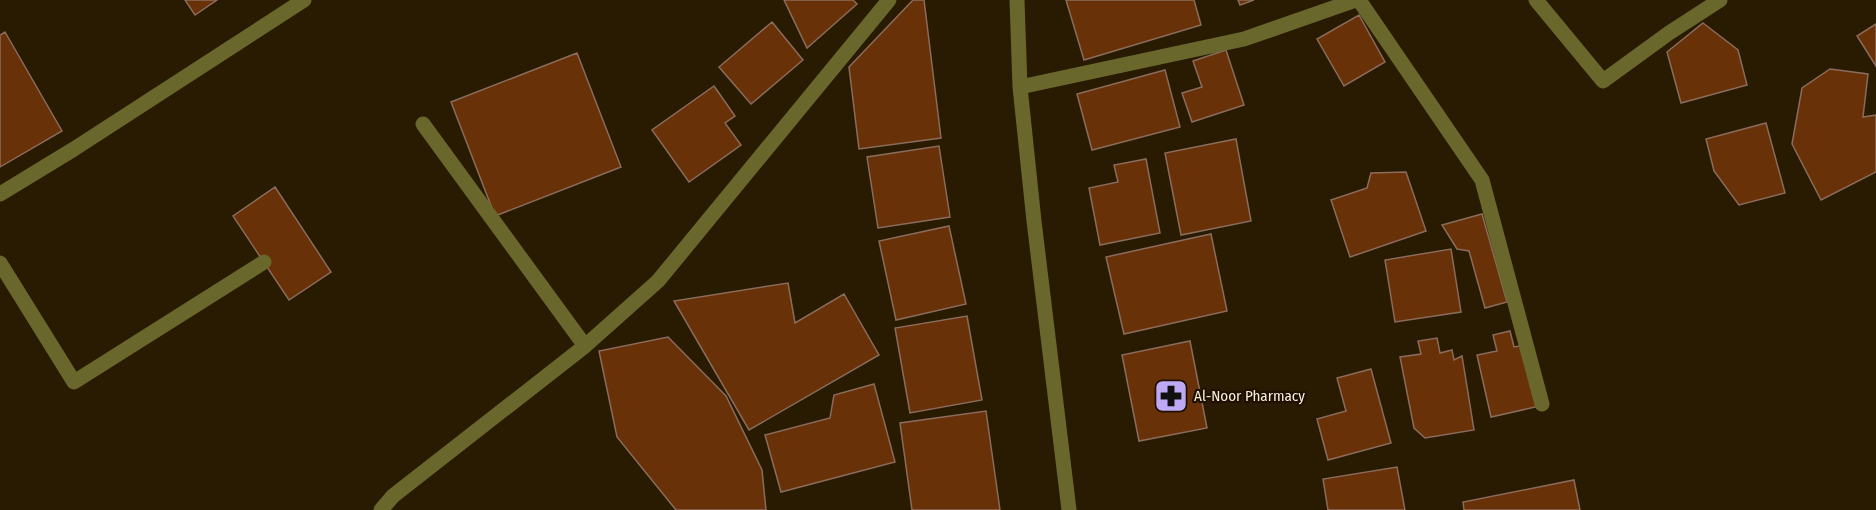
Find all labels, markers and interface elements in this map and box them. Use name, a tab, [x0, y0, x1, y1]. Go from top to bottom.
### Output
pharmacy icon: Al-Noor Pharmacy	[1153, 378, 1189, 414]
place label: Al-Noor Pharmacy	[1194, 387, 1305, 405]

